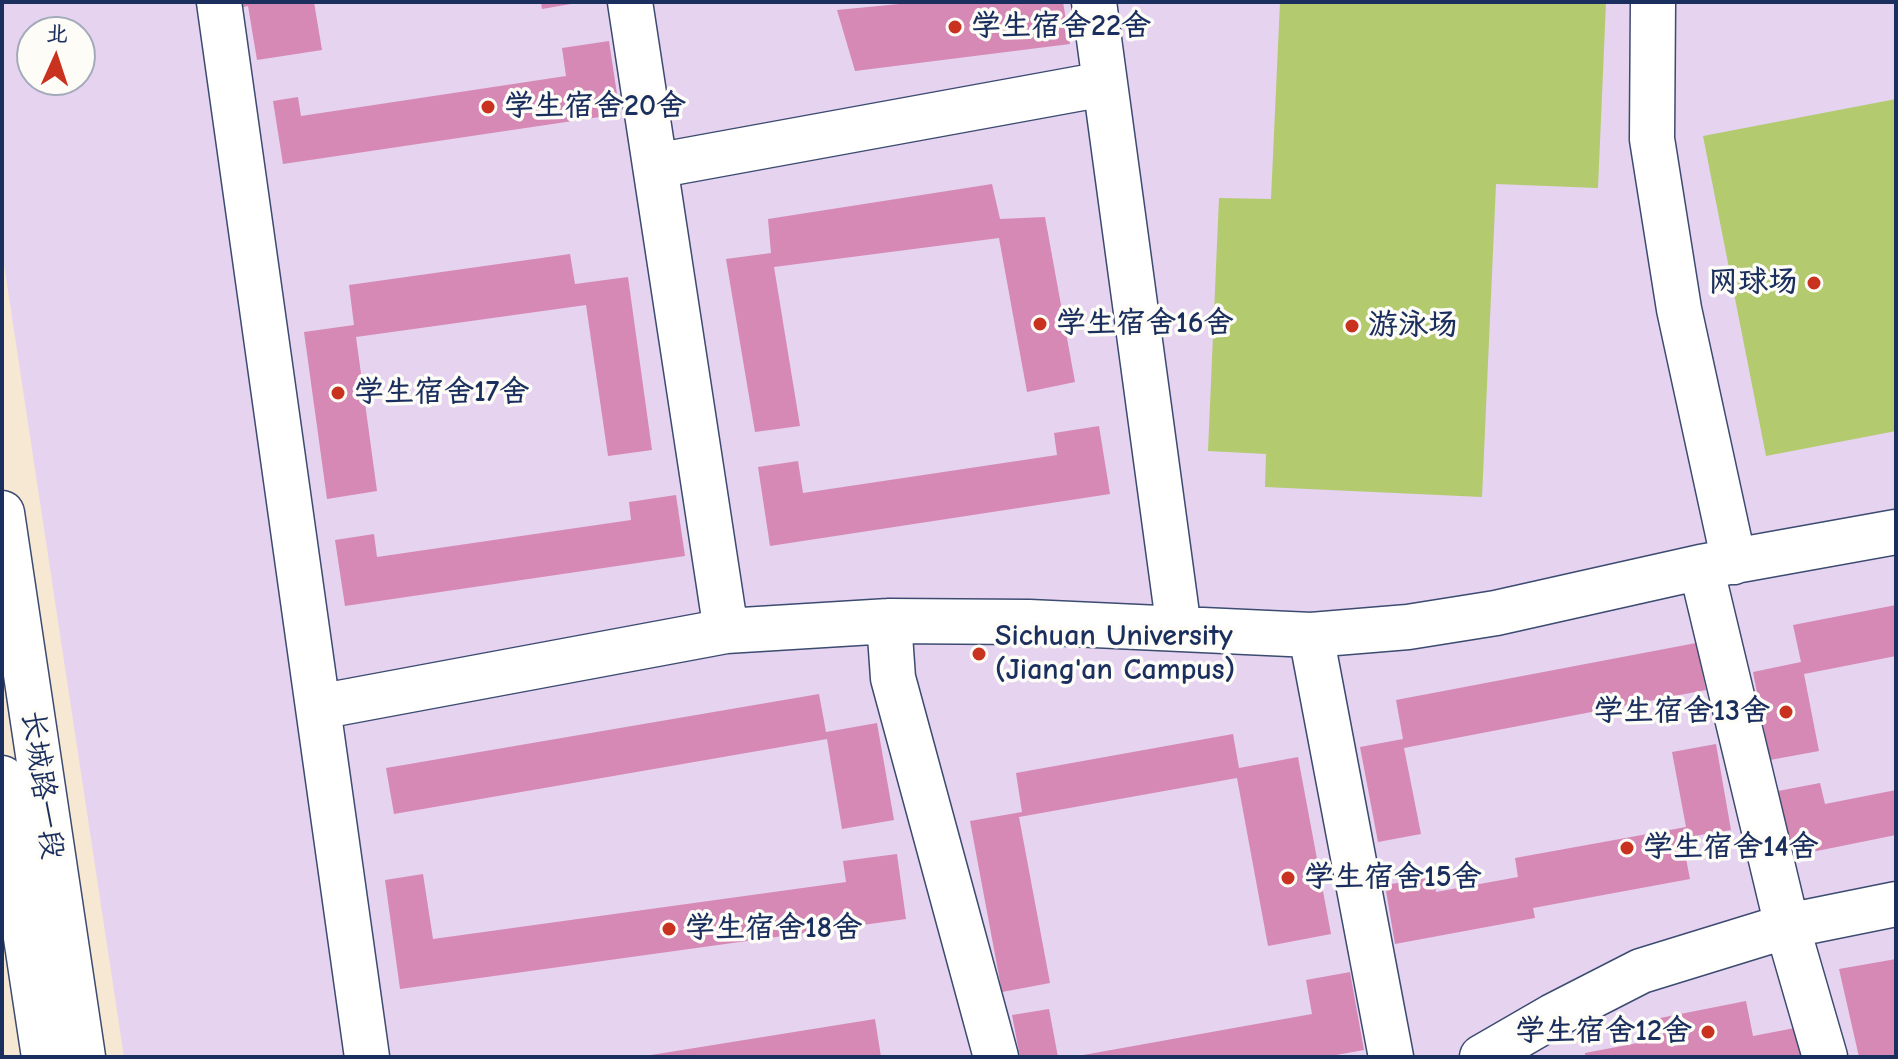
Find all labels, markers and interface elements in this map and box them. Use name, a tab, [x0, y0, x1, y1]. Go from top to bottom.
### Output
place label: 学生宿舍22舍	[971, 9, 1151, 45]
north arrow	[16, 16, 96, 96]
marker: 学生宿舍22舍	[946, 18, 964, 36]
text: 北	[45, 20, 69, 48]
place label: 学生宿舍20舍	[504, 89, 686, 125]
marker: 学生宿舍20舍	[479, 98, 497, 116]
place label: 网球场	[1708, 265, 1798, 301]
marker: 网球场	[1805, 274, 1823, 292]
place label: 学生宿舍16舍	[1056, 306, 1233, 342]
place label: 游泳场	[1368, 308, 1458, 344]
marker: 学生宿舍16舍	[1031, 315, 1049, 333]
marker: 游泳场	[1343, 317, 1361, 335]
place label: 学生宿舍17舍	[354, 375, 529, 411]
marker: 学生宿舍17舍	[329, 384, 347, 402]
place label: Sichuan University (Jiang'an Campus)	[995, 619, 1235, 690]
marker: Sichuan University (Jiang'an Campus)	[970, 645, 988, 663]
place label: 学生宿舍13舍	[1593, 694, 1770, 730]
marker: 学生宿舍13舍	[1777, 703, 1795, 721]
street label: 长城路一段	[14, 708, 70, 862]
place label: 学生宿舍14舍	[1643, 830, 1819, 866]
marker: 学生宿舍14舍	[1618, 839, 1636, 857]
place label: 学生宿舍15舍	[1304, 860, 1482, 896]
marker: 学生宿舍15舍	[1279, 869, 1297, 887]
place label: 学生宿舍18舍	[685, 911, 862, 947]
marker: 学生宿舍18舍	[660, 920, 678, 938]
place label: 学生宿舍12舍	[1515, 1014, 1692, 1050]
marker: 学生宿舍12舍	[1699, 1023, 1717, 1041]

